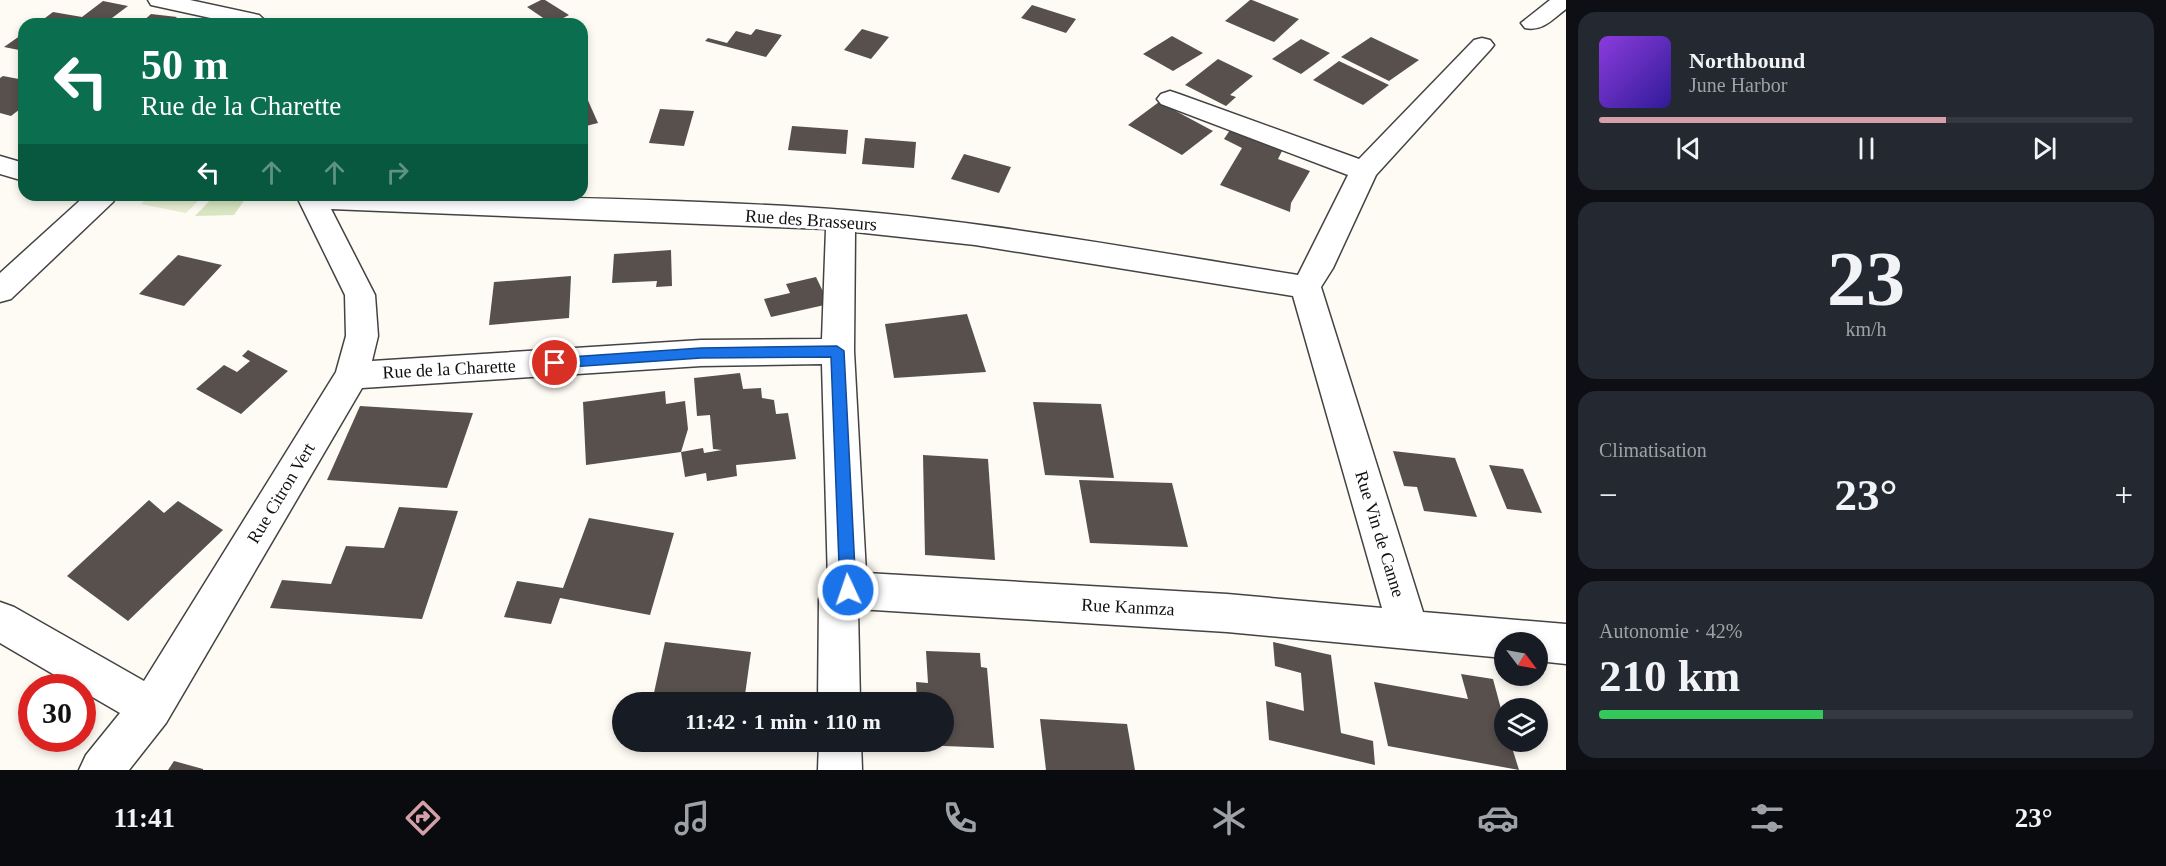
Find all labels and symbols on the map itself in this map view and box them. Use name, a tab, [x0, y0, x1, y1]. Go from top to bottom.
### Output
street label: Rue des Brasseurs	[744, 205, 878, 235]
pin	[529, 337, 580, 388]
street label: Rue de la Charette	[382, 356, 516, 382]
street label: Rue Citron Vert	[243, 439, 319, 547]
street label: Rue Vin de Canne	[1351, 468, 1409, 600]
position arrow	[816, 558, 880, 622]
street label: Rue Kanmza	[1081, 595, 1175, 619]
north arrow	[1494, 632, 1548, 686]
speed limit sign: 30	[18, 674, 96, 752]

